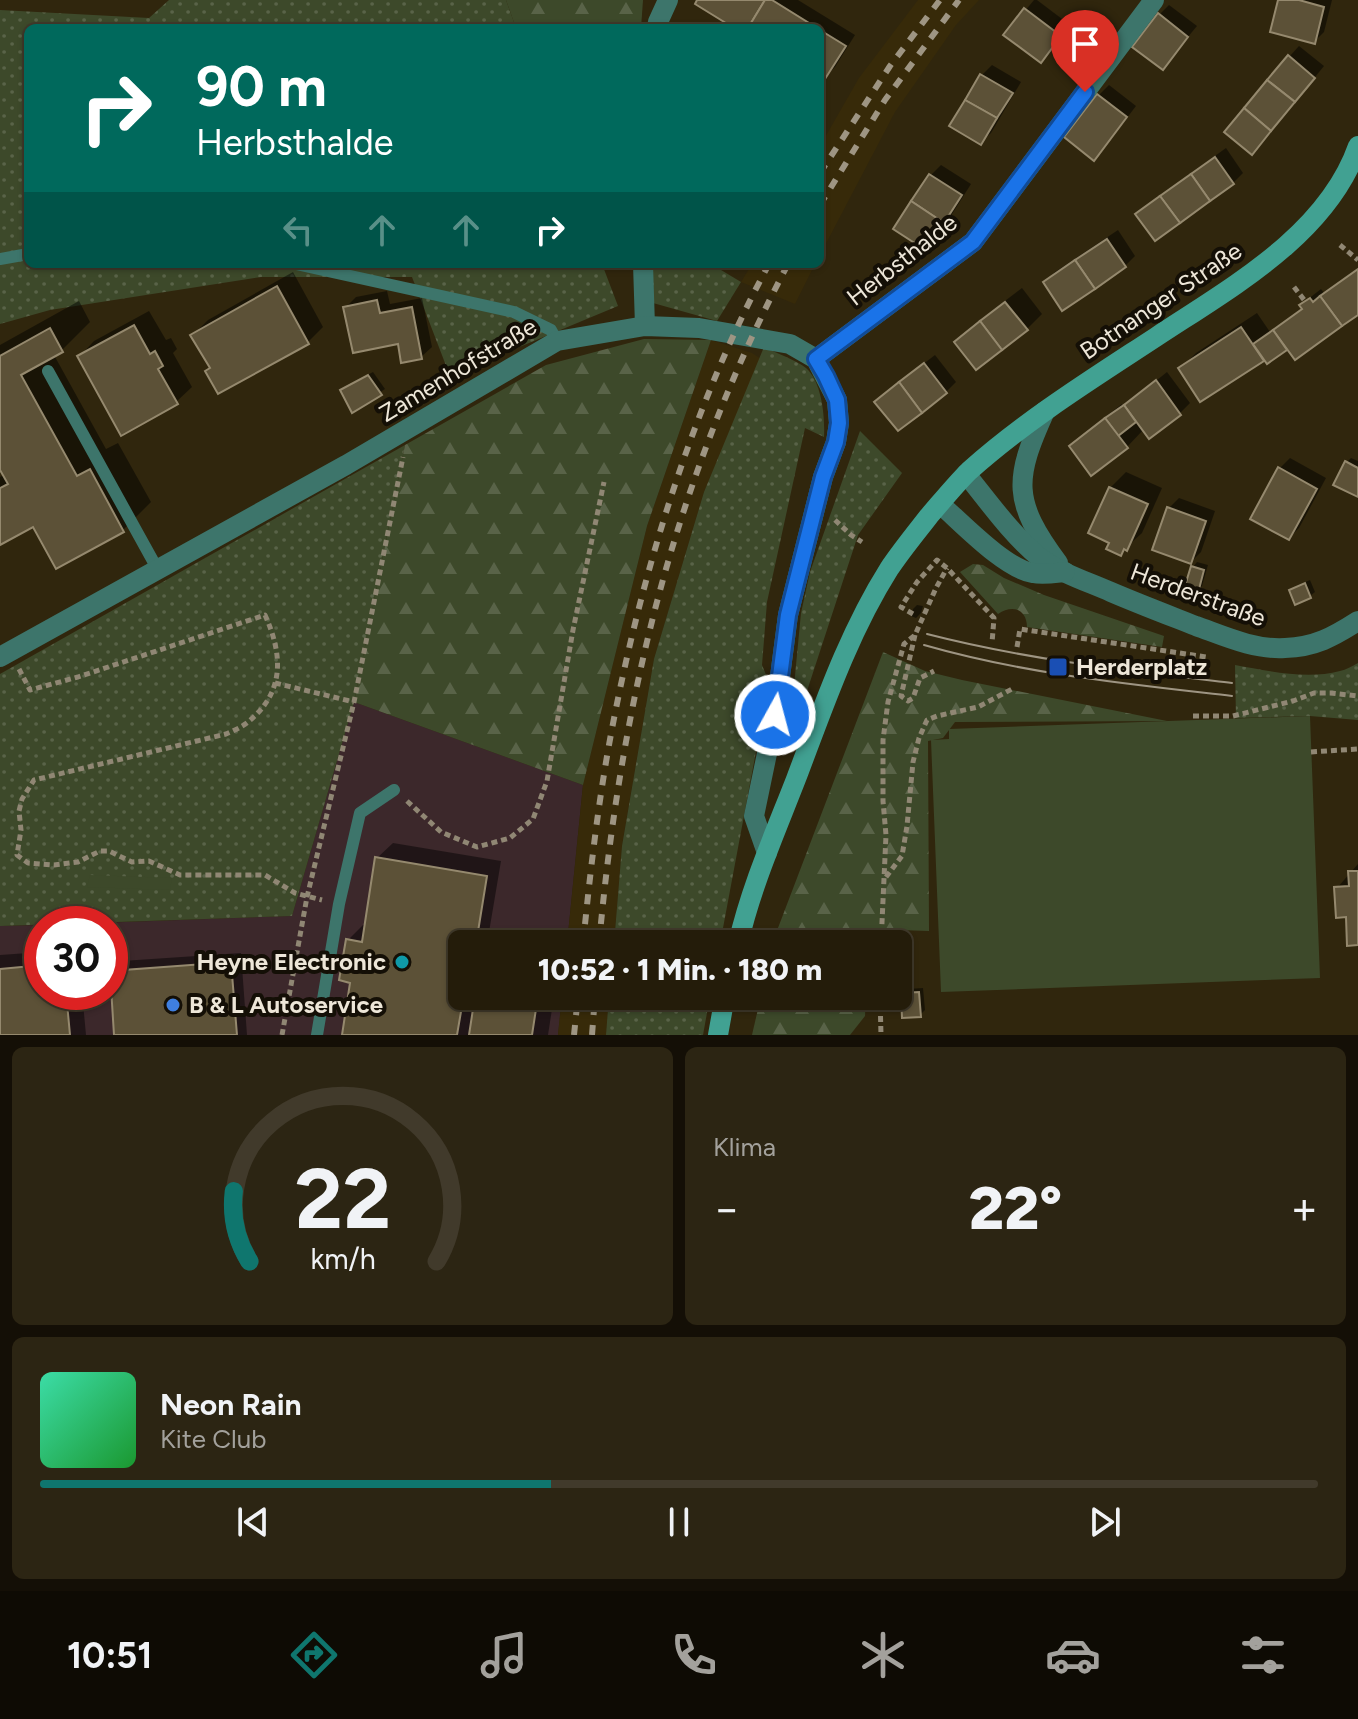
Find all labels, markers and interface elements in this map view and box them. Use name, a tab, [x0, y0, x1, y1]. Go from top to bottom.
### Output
pin	[1051, 10, 1119, 92]
icon: arrive	[1063, 22, 1107, 66]
text: 90 m	[196, 53, 327, 120]
icon: right	[64, 56, 168, 160]
text: Herbsthalde	[196, 121, 393, 164]
icon: left	[276, 208, 320, 252]
icon: ahead	[360, 208, 404, 252]
icon: ahead	[444, 208, 488, 252]
icon: right	[528, 208, 572, 252]
street label: Herbsthalde	[841, 208, 962, 312]
street label: Botnanger Straße	[1074, 236, 1247, 365]
street label: Zamenhofstraße	[374, 311, 541, 428]
street label: Herderstraße	[1127, 557, 1270, 632]
place label: Herderplatz	[1076, 652, 1207, 681]
marker: Herderplatz	[1047, 656, 1069, 678]
position arrow	[733, 673, 817, 757]
speed limit sign: 30	[24, 906, 128, 1010]
place label: Heyne Electronic	[197, 947, 386, 976]
text: 10:52 · 1 Min. · 180 m	[538, 951, 822, 988]
marker: Heyne Electronic	[393, 953, 411, 971]
place label: B & L Autoservice	[189, 990, 383, 1019]
marker: B & L Autoservice	[164, 996, 182, 1014]
text: Klima	[713, 1131, 776, 1163]
text: 22	[294, 1149, 391, 1249]
text: 22°	[969, 1172, 1062, 1244]
text: −	[713, 1182, 740, 1235]
text: +	[1291, 1182, 1318, 1235]
text: km/h	[310, 1242, 375, 1276]
text: Neon Rain	[160, 1386, 302, 1423]
text: Kite Club	[160, 1423, 266, 1455]
icon: previous	[231, 1500, 275, 1544]
icon: pause	[657, 1500, 701, 1544]
icon: next	[1083, 1500, 1127, 1544]
icon: directions	[286, 1627, 342, 1683]
icon: music	[476, 1627, 532, 1683]
icon: phone	[666, 1627, 722, 1683]
icon: climate	[855, 1627, 911, 1683]
icon: car	[1045, 1627, 1101, 1683]
icon: filters	[1235, 1627, 1291, 1683]
text: 10:51	[67, 1634, 152, 1677]

